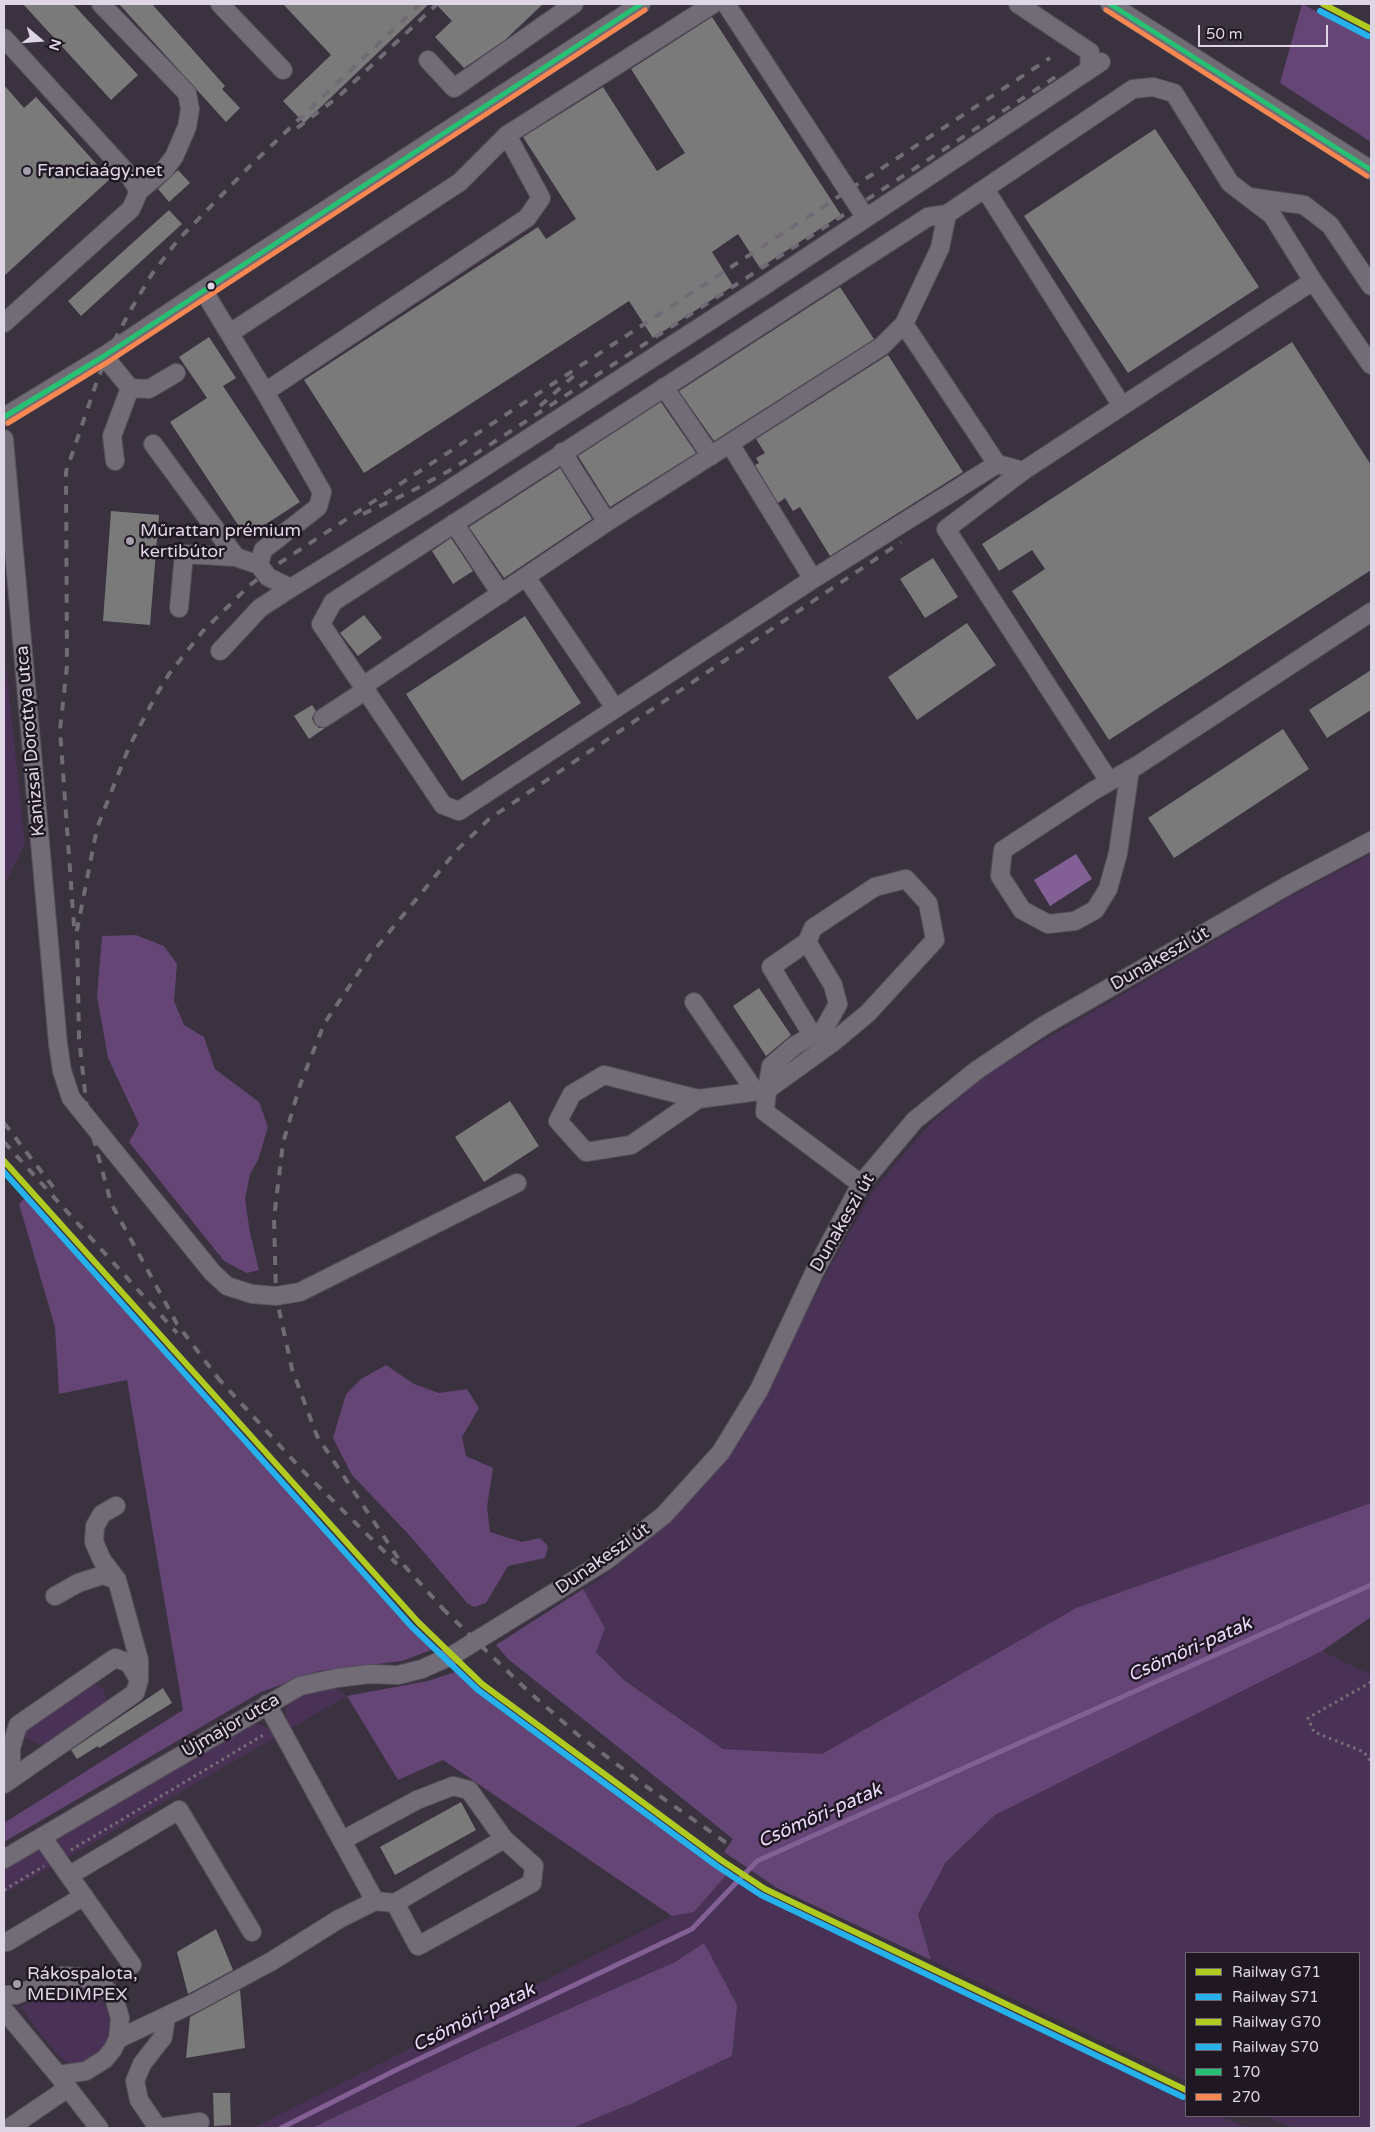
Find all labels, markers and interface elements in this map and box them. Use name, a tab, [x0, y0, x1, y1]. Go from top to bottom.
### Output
north arrow	[15, 15, 65, 65]
scale bar	[1200, 15, 1330, 47]
text: 50 m	[1206, 25, 1243, 43]
text: N	[45, 37, 65, 53]
place label: Franciaágy.net	[37, 160, 163, 182]
marker: Franciaágy.net	[21, 165, 33, 177]
unlabelled marker	[206, 281, 216, 291]
place label: Műrattan prémium kertibútor	[140, 520, 301, 562]
marker: Műrattan prémium kertibútor	[124, 535, 136, 547]
street label: Kanizsai Dorottya utca	[12, 645, 50, 837]
street label: Dunakeszi út	[1107, 922, 1213, 996]
street label: Dunakeszi út	[806, 1170, 880, 1276]
street label: Dunakeszi út	[552, 1519, 654, 1599]
water label: Csömöri-patak	[1125, 1613, 1255, 1687]
street label: Újmajor utca	[178, 1689, 284, 1763]
water label: Csömöri-patak	[755, 1779, 885, 1853]
legend	[1185, 1952, 1360, 2117]
place label: Rákospalota, MEDIMPEX	[27, 1963, 138, 2006]
text: Railway G71	[1232, 1963, 1321, 1981]
marker: Rákospalota, MEDIMPEX	[11, 1978, 23, 1990]
water label: Csömöri-patak	[409, 1979, 539, 2057]
text: Railway S71	[1232, 1988, 1319, 2006]
text: Railway G70	[1232, 2013, 1321, 2031]
text: Railway S70	[1232, 2038, 1319, 2056]
text: 170	[1232, 2063, 1260, 2081]
text: 270	[1232, 2088, 1260, 2106]

